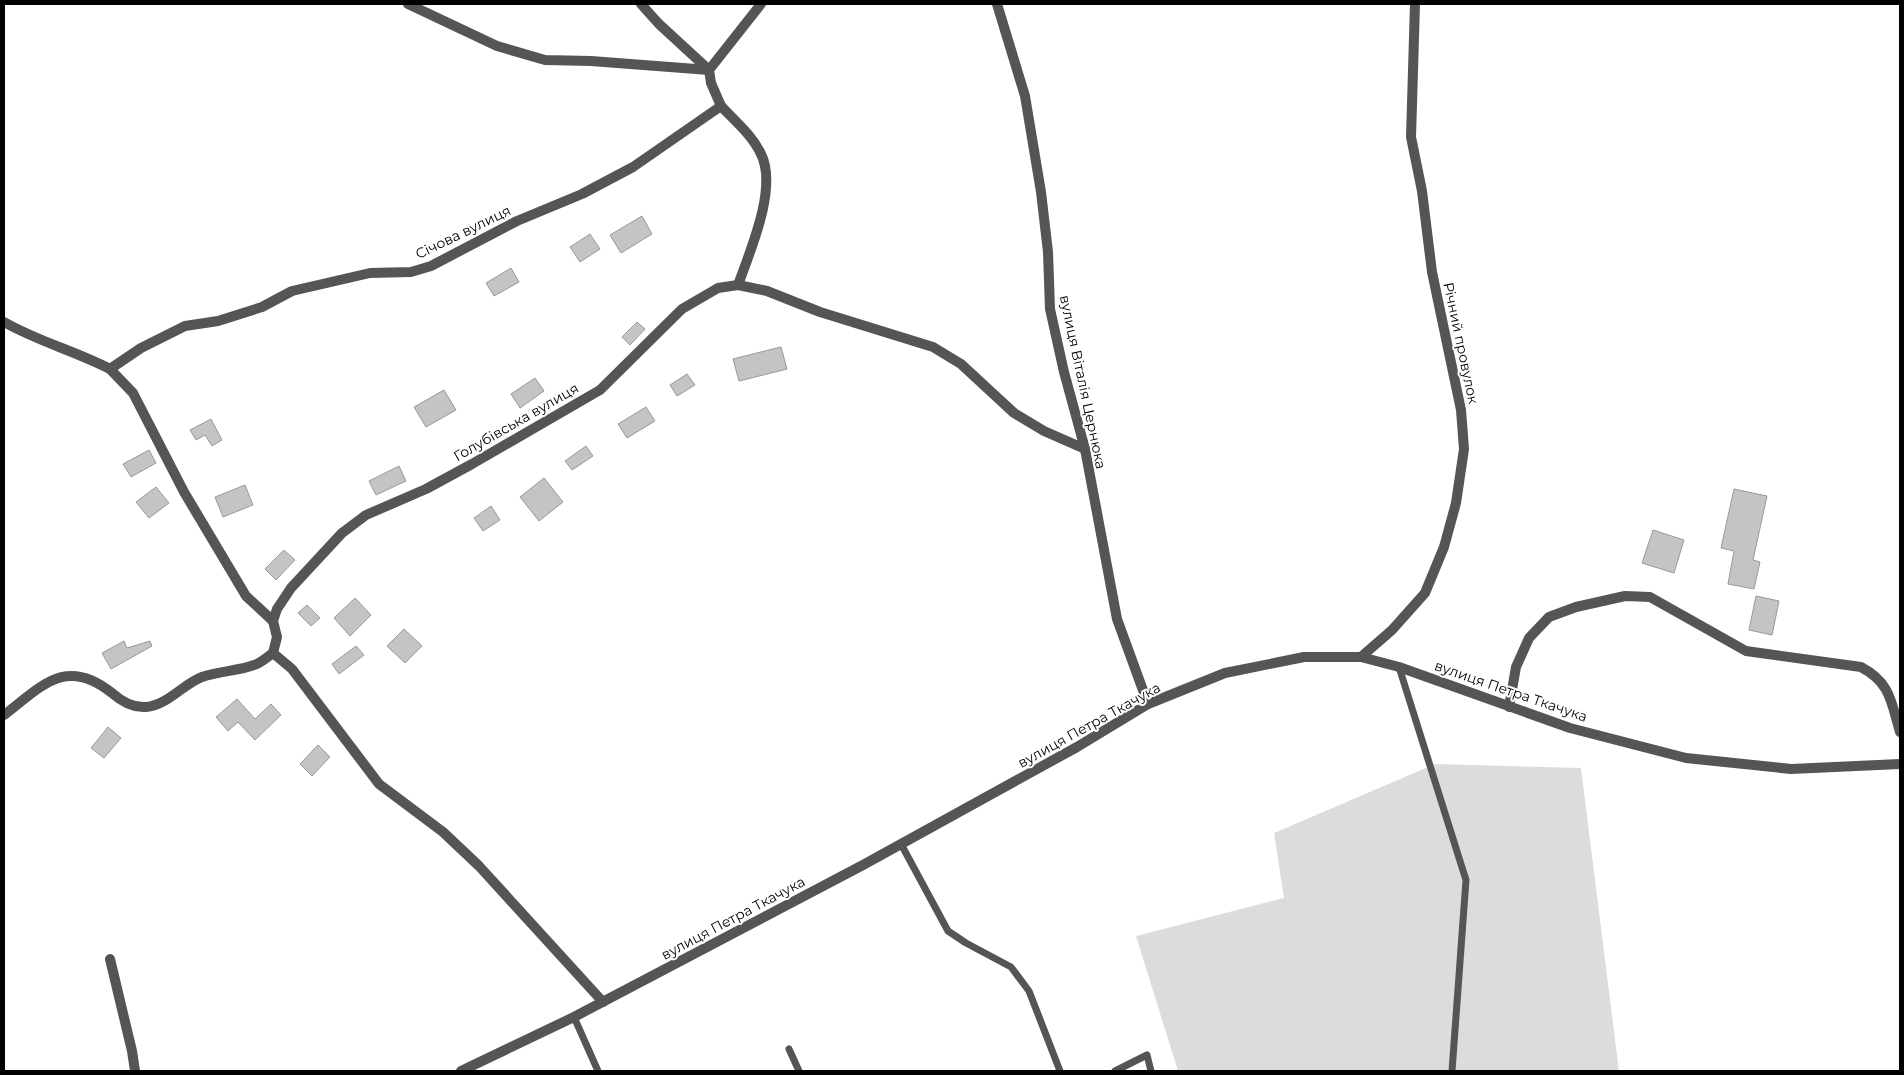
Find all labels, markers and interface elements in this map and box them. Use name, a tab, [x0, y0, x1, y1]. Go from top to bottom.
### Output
street label: Січова вулиця	[412, 201, 514, 263]
street label: Річний провулок	[1439, 280, 1483, 406]
street label: вулиця Віталія Цернюка	[1056, 293, 1110, 471]
street label: Голубівська вулиця	[450, 379, 582, 465]
street label: вулиця Петра Ткачука	[1432, 656, 1590, 726]
street label: вулиця Петра Ткачука	[1014, 678, 1164, 772]
street label: вулиця Петра Ткачука	[658, 872, 808, 964]

